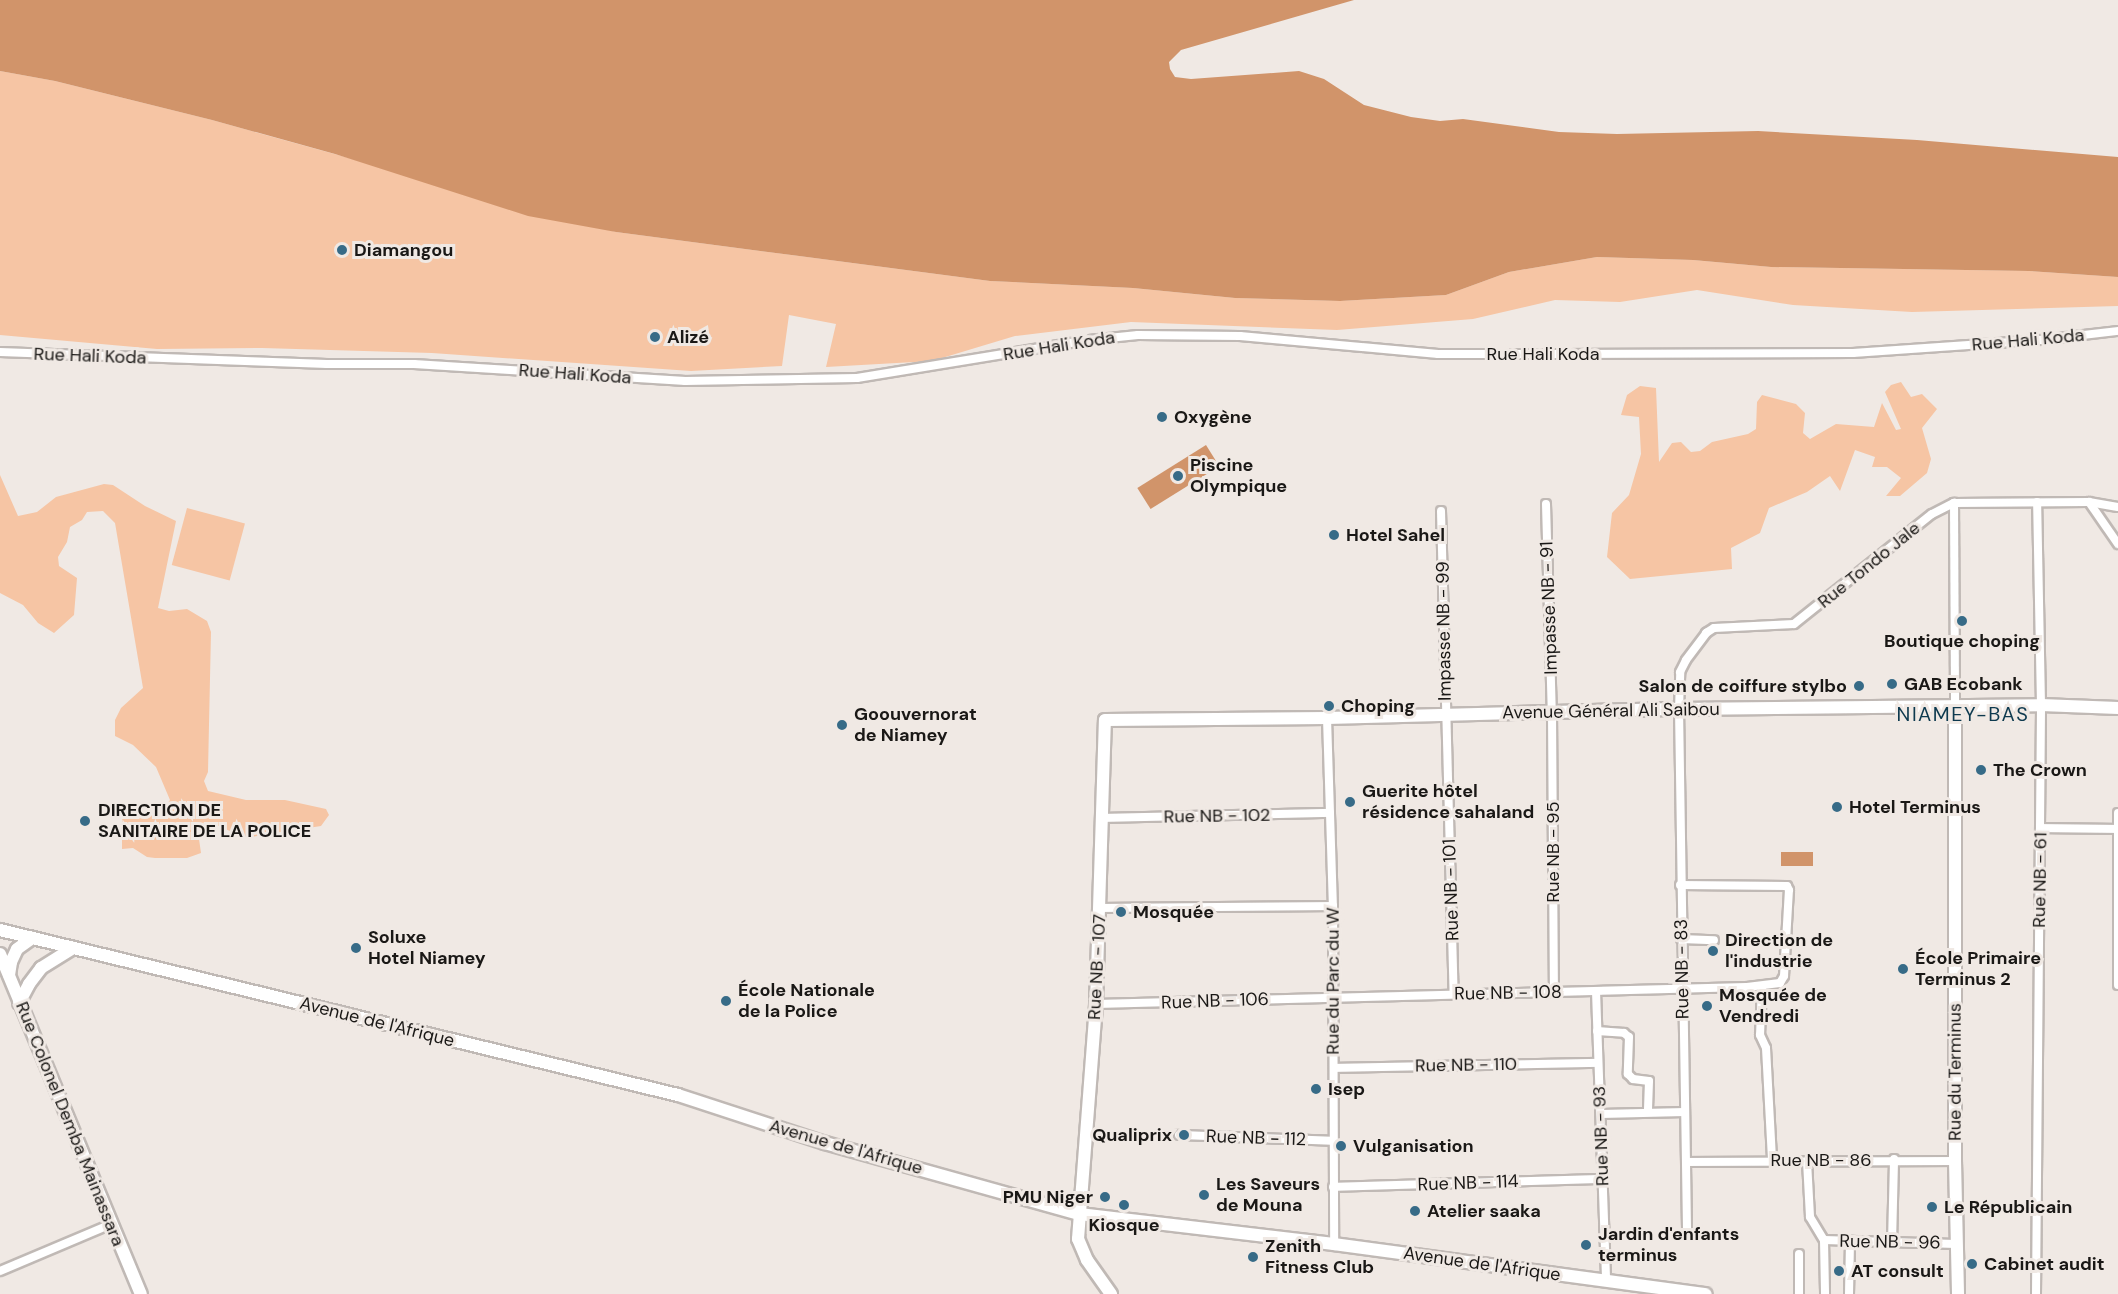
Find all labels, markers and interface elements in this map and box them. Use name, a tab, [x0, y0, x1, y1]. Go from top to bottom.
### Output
place label: Diamangou	[354, 239, 453, 261]
marker: Diamangou	[335, 243, 349, 257]
street label: Rue Hali Koda	[1971, 324, 2085, 356]
place label: Alizé	[667, 326, 709, 348]
street label: Rue Hali Koda	[1002, 327, 1116, 365]
marker: Alizé	[648, 330, 662, 344]
street label: Rue Hali Koda	[33, 343, 147, 369]
street label: Rue Hali Koda	[1487, 343, 1599, 365]
street label: Rue Hali Koda	[518, 359, 632, 389]
place label: Oxygène	[1174, 406, 1252, 428]
marker: Oxygène	[1155, 410, 1169, 424]
place label: Piscine Olympique	[1190, 455, 1287, 498]
marker: Piscine Olympique	[1171, 469, 1185, 483]
street label: Rue Tondo Jale	[1814, 517, 1924, 613]
place label: Hotel Sahel	[1346, 524, 1445, 546]
marker: Hotel Sahel	[1327, 528, 1341, 542]
street label: Impasse NB - 91	[1536, 541, 1562, 675]
street label: Impasse NB - 99	[1432, 561, 1456, 701]
marker: Boutique choping	[1955, 614, 1969, 628]
place label: Boutique choping	[1884, 630, 2040, 652]
place label: GAB Ecobank	[1904, 673, 2023, 695]
place label: Salon de coiffure stylbo	[1638, 675, 1847, 697]
marker: GAB Ecobank	[1885, 677, 1899, 691]
marker: Salon de coiffure stylbo	[1852, 679, 1866, 693]
place label: Choping	[1341, 695, 1415, 717]
street label: Avenue Général Ali Saibou	[1502, 698, 1720, 724]
marker: Choping	[1322, 699, 1336, 713]
district label: NIAMEY-BAS	[1897, 702, 2029, 726]
place label: Goouvernorat de Niamey	[854, 704, 977, 746]
marker: Goouvernorat de Niamey	[835, 718, 849, 732]
place label: The Crown	[1993, 759, 2087, 781]
marker: The Crown	[1974, 763, 1988, 777]
place label: Guerite hôtel résidence sahaland	[1362, 781, 1534, 824]
marker: Guerite hôtel résidence sahaland	[1343, 795, 1357, 809]
place label: Hotel Terminus	[1849, 796, 1981, 818]
place label: DIRECTION DE SANITAIRE DE LA POLICE	[98, 800, 311, 842]
marker: Hotel Terminus	[1830, 800, 1844, 814]
street label: Rue NB - 95	[1542, 802, 1564, 902]
street label: Rue NB - 102	[1163, 804, 1271, 828]
marker: DIRECTION DE SANITAIRE DE LA POLICE	[76, 812, 94, 830]
street label: Rue NB - 61	[2028, 832, 2052, 928]
street label: Rue NB - 101	[1438, 839, 1464, 941]
place label: Mosquée	[1133, 901, 1214, 923]
marker: Mosquée	[1114, 905, 1128, 919]
street label: Rue du Parc du W	[1322, 907, 1344, 1055]
street label: Rue NB - 107	[1083, 914, 1111, 1020]
street label: Rue NB - 83	[1670, 919, 1694, 1019]
place label: Soluxe Hotel Niamey	[368, 927, 486, 970]
place label: Direction de l'industrie	[1725, 930, 1833, 972]
marker: Soluxe Hotel Niamey	[349, 941, 363, 955]
marker: Direction de l'industrie	[1706, 944, 1720, 958]
place label: École Primaire Terminus 2	[1915, 948, 2041, 990]
marker: École Primaire Terminus 2	[1896, 962, 1910, 976]
place label: École Nationale de la Police	[738, 980, 875, 1022]
street label: Rue NB - 108	[1454, 981, 1562, 1005]
place label: Mosquée de Vendredi	[1719, 985, 1827, 1028]
street label: Rue NB - 106	[1161, 988, 1269, 1014]
street label: Avenue de l'Afrique	[297, 992, 457, 1052]
marker: École Nationale de la Police	[719, 994, 733, 1008]
street label: Rue Colonel Demba Mainassara	[11, 999, 129, 1249]
marker: Mosquée de Vendredi	[1700, 999, 1714, 1013]
street label: Rue du Terminus	[1944, 1003, 1966, 1141]
street label: Rue NB - 110	[1415, 1053, 1517, 1077]
place label: Isep	[1328, 1078, 1365, 1100]
marker: Isep	[1309, 1082, 1323, 1096]
street label: Rue NB - 93	[1588, 1086, 1614, 1186]
street label: Avenue de l'Afrique	[767, 1115, 925, 1179]
place label: Qualiprix	[1092, 1124, 1172, 1146]
street label: Rue NB - 112	[1206, 1125, 1306, 1151]
marker: Qualiprix	[1177, 1128, 1191, 1142]
place label: Vulganisation	[1353, 1135, 1474, 1157]
marker: Vulganisation	[1334, 1139, 1348, 1153]
street label: Rue NB - 86	[1771, 1149, 1871, 1171]
street label: Rue NB - 114	[1417, 1170, 1519, 1196]
place label: Les Saveurs de Mouna	[1216, 1174, 1320, 1216]
place label: PMU Niger	[1003, 1186, 1093, 1208]
marker: Les Saveurs de Mouna	[1197, 1188, 1211, 1202]
marker: PMU Niger	[1098, 1190, 1112, 1204]
place label: Le Républicain	[1944, 1196, 2072, 1218]
marker: Kiosque	[1117, 1198, 1131, 1212]
place label: Atelier saaka	[1427, 1200, 1541, 1222]
marker: Le Républicain	[1925, 1200, 1939, 1214]
marker: Atelier saaka	[1408, 1204, 1422, 1218]
place label: Kiosque	[1089, 1214, 1159, 1236]
place label: Jardin d'enfants terminus	[1598, 1224, 1739, 1266]
street label: Rue NB - 96	[1839, 1230, 1941, 1254]
place label: Zenith Fitness Club	[1265, 1236, 1374, 1278]
marker: Jardin d'enfants terminus	[1579, 1238, 1593, 1252]
street label: Avenue de l'Afrique	[1402, 1242, 1562, 1286]
marker: Zenith Fitness Club	[1246, 1250, 1260, 1264]
place label: Cabinet audit	[1984, 1253, 2105, 1275]
marker: Cabinet audit	[1965, 1257, 1979, 1271]
place label: AT consult	[1851, 1260, 1944, 1282]
marker: AT consult	[1832, 1264, 1846, 1278]

